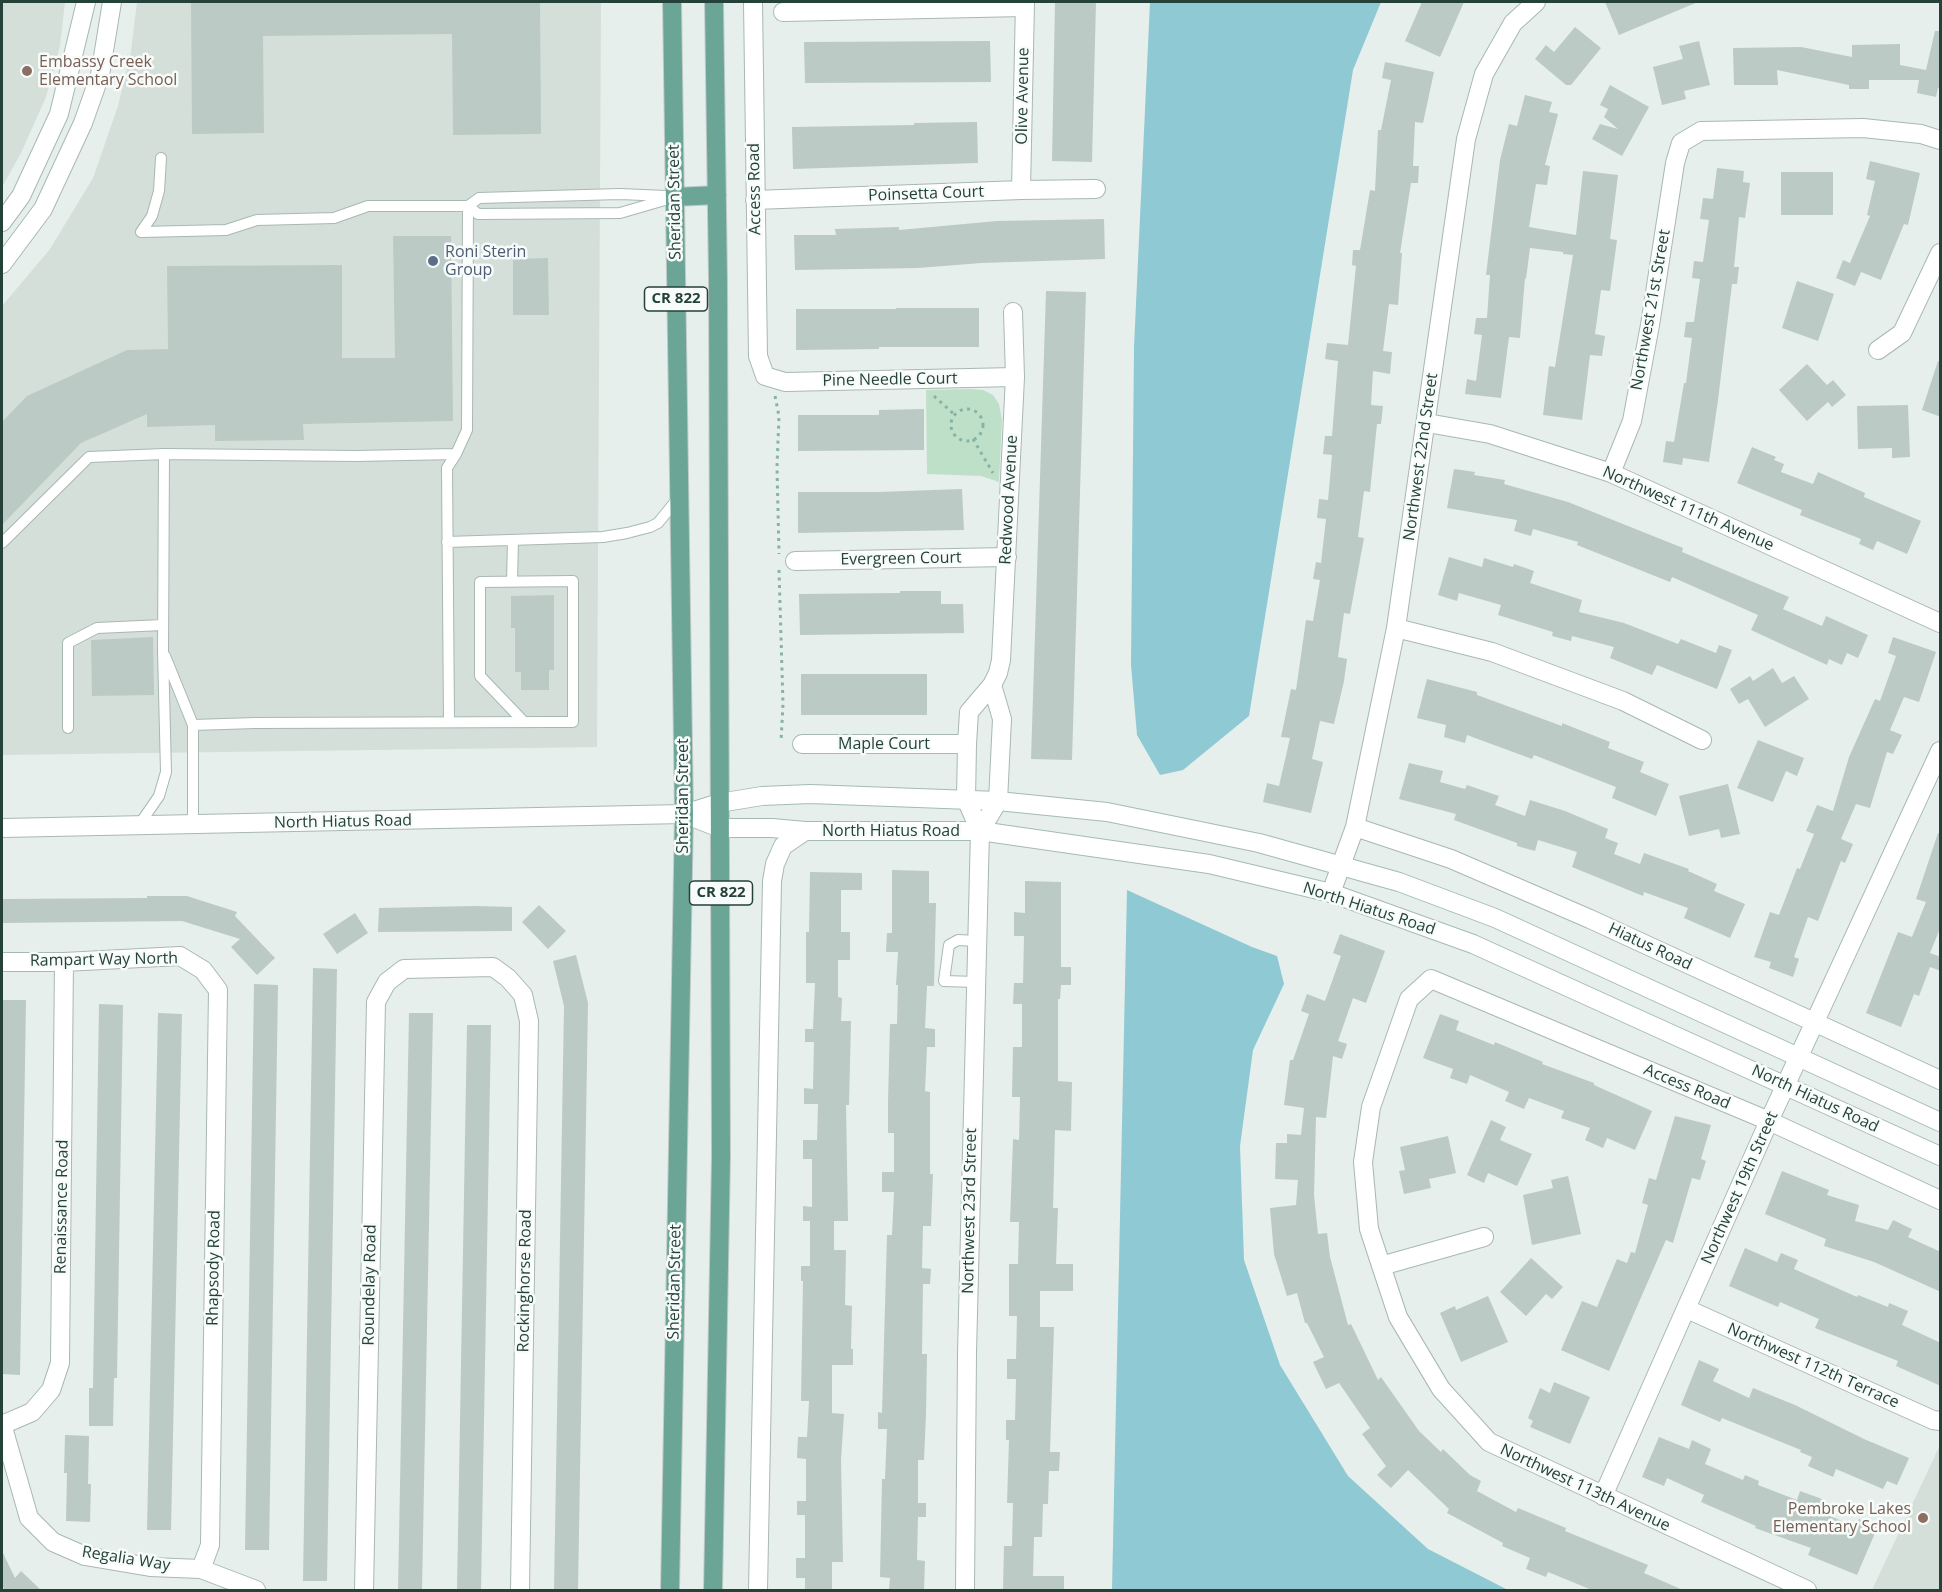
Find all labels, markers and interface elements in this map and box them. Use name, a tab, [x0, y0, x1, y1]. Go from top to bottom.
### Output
street label: Olive Avenue	[1013, 47, 1033, 145]
place label: Embassy Creek Elementary School	[39, 52, 177, 90]
marker: Embassy Creek Elementary School	[20, 64, 34, 78]
street label: Access Road	[745, 143, 765, 235]
street label: Sheridan Street	[664, 144, 686, 260]
street label: Poinsetta Court	[868, 182, 984, 206]
street label: Northwest 21st Street	[1627, 228, 1675, 392]
place label: Roni Sterin Group	[445, 242, 526, 280]
marker: Roni Sterin Group	[426, 254, 440, 268]
road number: CR 822	[644, 287, 708, 311]
street label: Pine Needle Court	[822, 369, 958, 391]
street label: Northwest 22nd Street	[1400, 372, 1442, 542]
street label: Redwood Avenue	[996, 435, 1022, 565]
street label: Northwest 111th Avenue	[1599, 463, 1777, 555]
street label: Evergreen Court	[840, 548, 962, 570]
street label: Maple Court	[838, 734, 930, 754]
street label: Sheridan Street	[673, 738, 693, 854]
street label: North Hiatus Road	[274, 811, 412, 833]
street label: North Hiatus Road	[822, 821, 960, 841]
street label: North Hiatus Road	[1300, 879, 1438, 939]
road number: CR 822	[690, 881, 752, 905]
street label: Hiatus Road	[1605, 919, 1695, 975]
street label: Rampart Way North	[30, 949, 178, 971]
street label: Access Road	[1641, 1060, 1733, 1114]
street label: North Hiatus Road	[1748, 1061, 1882, 1137]
street label: Northwest 19th Street	[1698, 1109, 1782, 1267]
street label: Northwest 23rd Street	[959, 1128, 981, 1294]
street label: Renaissance Road	[51, 1140, 73, 1274]
street label: Rockinghorse Road	[514, 1209, 536, 1353]
street label: Rhapsody Road	[203, 1210, 225, 1326]
street label: Roundelay Road	[359, 1224, 381, 1346]
street label: Sheridan Street	[664, 1224, 686, 1340]
street label: Northwest 112th Terrace	[1724, 1319, 1902, 1413]
street label: Northwest 113th Avenue	[1497, 1440, 1673, 1536]
place label: Pembroke Lakes Elementary School	[1773, 1499, 1911, 1537]
marker: Pembroke Lakes Elementary School	[1916, 1511, 1930, 1525]
street label: Regalia Way	[80, 1543, 172, 1575]

